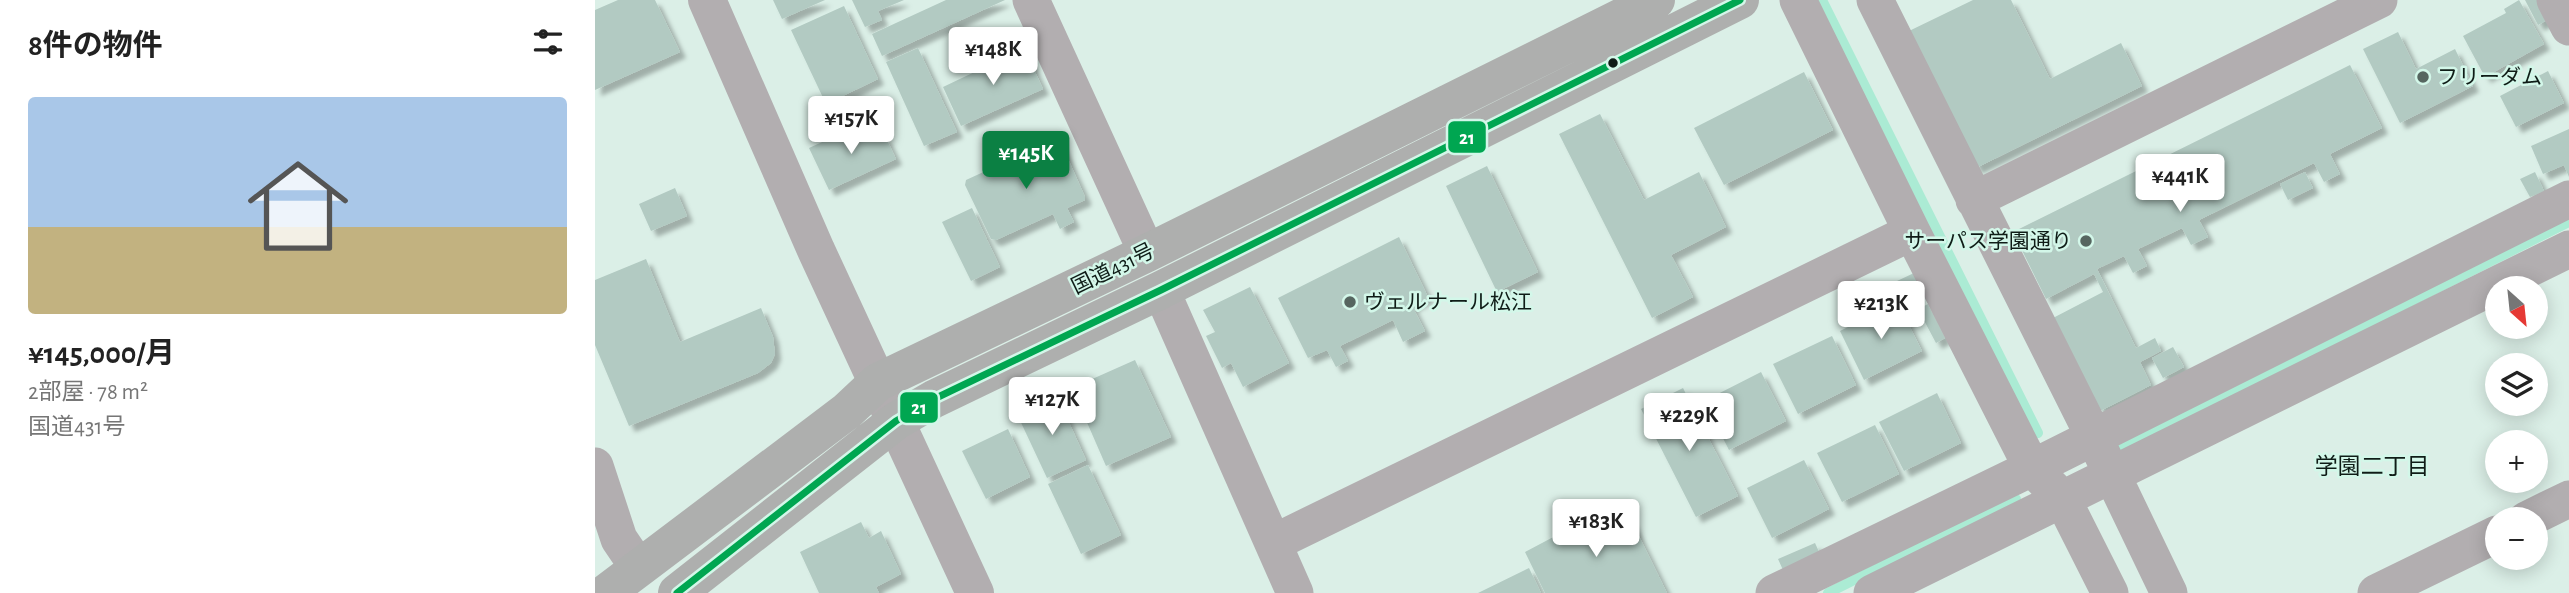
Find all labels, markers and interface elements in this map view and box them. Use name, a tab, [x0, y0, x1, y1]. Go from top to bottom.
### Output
icon: filters	[529, 23, 567, 61]
pin: ¥148K	[944, 28, 1042, 87]
text: 8件の物件	[28, 31, 163, 61]
text: ¥148K	[965, 38, 1021, 61]
unlabelled marker	[1606, 56, 1620, 70]
place label: フリーダム	[2437, 66, 2542, 88]
marker: フリーダム	[2415, 69, 2431, 85]
pin: ¥157K	[802, 96, 900, 156]
text: ¥157K	[824, 107, 878, 130]
line badge: 21	[1447, 120, 1487, 154]
text: 21	[1459, 129, 1475, 148]
pin: ¥145K	[977, 132, 1075, 191]
text: ¥145K	[998, 142, 1054, 165]
icon: home	[235, 143, 361, 269]
pin: ¥441K	[2131, 154, 2229, 214]
text: ¥441K	[2152, 165, 2208, 188]
place label: サーパス学園通り	[1904, 230, 2072, 252]
marker: サーパス学園通り	[2078, 233, 2094, 249]
street label: 国道431号	[1068, 239, 1158, 298]
north arrow	[2485, 276, 2548, 340]
map controls	[2485, 276, 2548, 570]
pin: ¥213K	[1832, 282, 1930, 341]
place label: ヴェルナール松江	[1364, 291, 1532, 313]
text: ¥213K	[1854, 292, 1908, 315]
marker: ヴェルナール松江	[1342, 294, 1358, 310]
text: ¥145,000/月	[28, 339, 175, 369]
button: layers	[2485, 353, 2548, 416]
pin: ¥127K	[1003, 378, 1101, 437]
text: 2部屋 · 78 m²	[28, 381, 148, 404]
text: ¥127K	[1025, 388, 1079, 411]
line badge: 21	[899, 391, 939, 424]
pin: ¥229K	[1640, 393, 1738, 453]
text: 21	[911, 399, 927, 418]
text: ¥229K	[1660, 404, 1718, 427]
text: 国道431号	[28, 416, 125, 439]
button: +	[2485, 430, 2548, 493]
district label: 学園二丁目	[2315, 454, 2430, 479]
pin: ¥183K	[1547, 500, 1645, 559]
button: −	[2485, 507, 2548, 570]
text: ¥183K	[1568, 510, 1624, 533]

